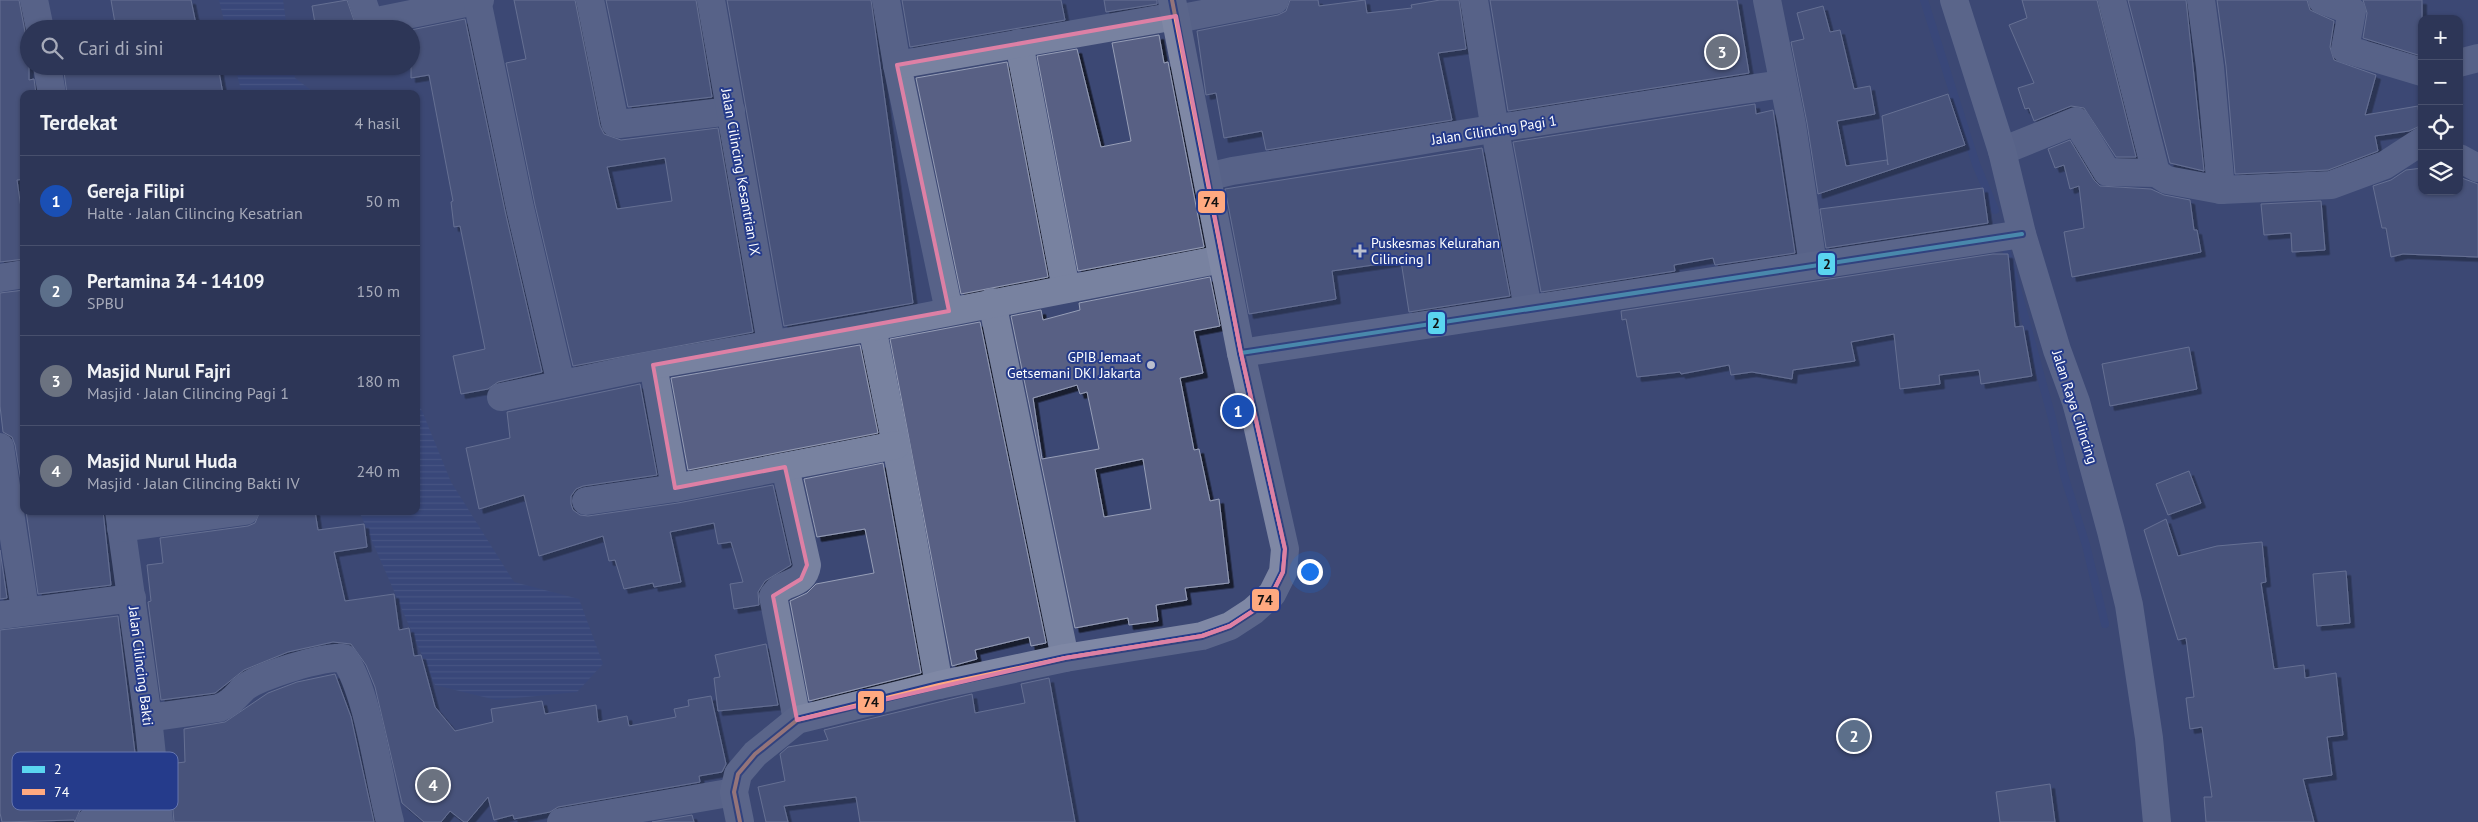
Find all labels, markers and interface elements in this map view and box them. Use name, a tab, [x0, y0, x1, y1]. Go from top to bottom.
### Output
map controls	[2418, 15, 2463, 195]
button: +	[2418, 15, 2463, 60]
search box	[20, 20, 420, 75]
pin: 3	[1706, 33, 1738, 71]
icon: search	[38, 34, 66, 62]
text: Cari di sini	[78, 36, 164, 60]
button: −	[2418, 60, 2463, 105]
street label: Jalan Cilincing Kesantrian IX	[717, 86, 765, 257]
button: locate	[2418, 105, 2463, 150]
text: Terdekat	[40, 109, 117, 136]
street label: Jalan Cilincing Pagi 1	[1429, 111, 1558, 149]
text: 4 hasil	[355, 113, 400, 133]
button: layers	[2418, 150, 2463, 195]
text: Gereja Filipi	[87, 179, 185, 203]
line badge: 74	[1197, 190, 1226, 214]
text: 1	[51, 191, 61, 211]
text: 50 m	[365, 191, 400, 211]
text: 74	[1203, 193, 1219, 211]
text: Halte · Jalan Cilincing Kesatrian	[87, 203, 303, 223]
place label: Puskesmas Kelurahan Cilincing I	[1371, 234, 1500, 268]
marker: Puskesmas Kelurahan Cilincing I	[1353, 244, 1367, 258]
line badge: 2	[1817, 252, 1836, 276]
text: 2	[1823, 255, 1831, 273]
text: Pertamina 34 - 14109	[87, 269, 265, 293]
text: 2	[51, 281, 61, 301]
text: 150 m	[357, 281, 400, 301]
text: SPBU	[87, 293, 124, 313]
line badge: 2	[1427, 311, 1446, 335]
text: 2	[1432, 314, 1440, 332]
street label: Jalan Raya Cilincing	[2048, 347, 2102, 466]
place label: GPIB Jemaat Getsemani DKI Jakarta	[1007, 348, 1141, 382]
text: Masjid Nurul Fajri	[87, 359, 231, 383]
marker: GPIB Jemaat Getsemani DKI Jakarta	[1145, 359, 1157, 371]
text: 3	[51, 371, 61, 391]
text: 180 m	[357, 371, 400, 391]
text: Masjid · Jalan Cilincing Pagi 1	[87, 383, 289, 403]
pin: 1	[1222, 392, 1254, 430]
text: Masjid Nurul Huda	[87, 449, 237, 473]
text: 4	[51, 461, 61, 481]
text: 240 m	[357, 461, 400, 481]
text: Masjid · Jalan Cilincing Bakti IV	[87, 473, 299, 493]
your location	[1297, 559, 1323, 585]
line badge: 74	[1251, 588, 1280, 612]
text: 74	[1257, 591, 1273, 609]
street label: Jalan Cilincing Bakti	[125, 604, 157, 727]
line badge: 74	[857, 690, 885, 714]
text: 74	[863, 693, 879, 711]
pin: 2	[1838, 717, 1870, 755]
legend	[12, 752, 178, 810]
text: 2	[54, 760, 62, 778]
pin: 4	[417, 766, 449, 804]
text: 74	[54, 783, 70, 801]

